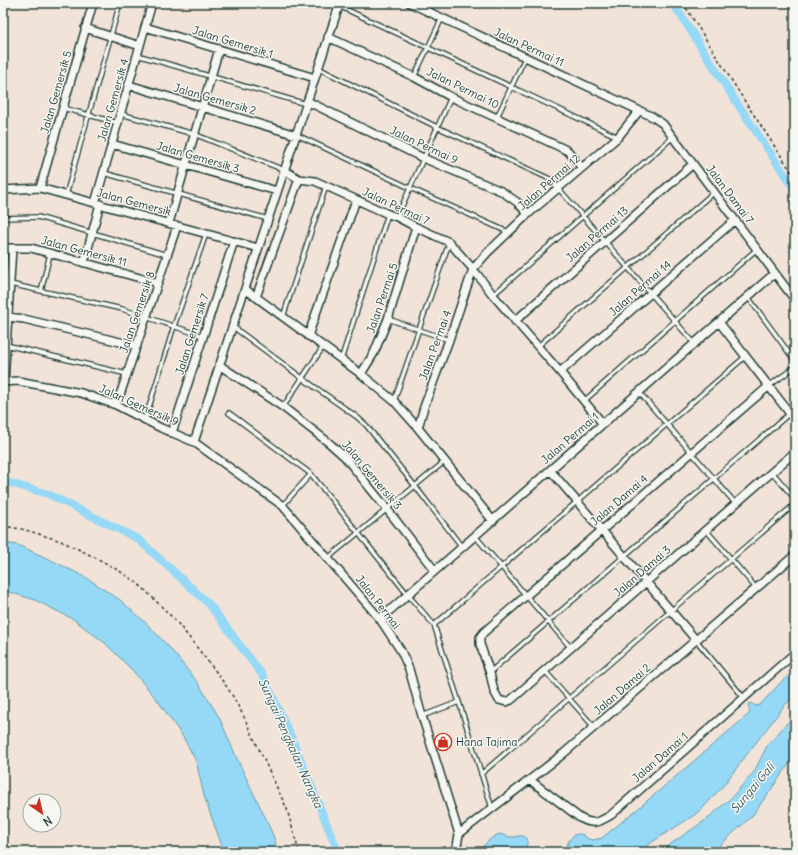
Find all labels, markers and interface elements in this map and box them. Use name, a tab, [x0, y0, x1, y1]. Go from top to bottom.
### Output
street label: Jalan Gemersik 1	[191, 23, 275, 61]
street label: Jalan Permai 11	[492, 25, 566, 69]
street label: Jalan Gemersik 5	[37, 49, 75, 135]
street label: Jalan Gemersik 4	[94, 57, 132, 143]
street label: Jalan Permai 10	[425, 64, 501, 112]
street label: Jalan Gemersik 2	[172, 81, 258, 117]
street label: Jalan Permai 9	[388, 123, 460, 167]
street label: Jalan Gemersik 3	[155, 138, 241, 176]
street label: Jalan Permai 12	[515, 151, 583, 213]
street label: Jalan Damai 7	[703, 162, 757, 227]
street label: Jalan Permai 7	[360, 184, 432, 228]
street label: Jalan Gemersik	[95, 185, 173, 219]
street label: Jalan Permai 13	[563, 203, 631, 265]
street label: Jalan Gemersik 11	[40, 233, 128, 269]
street label: Jalan Permai 14	[606, 257, 674, 319]
street label: Jalan Permai 5	[363, 261, 401, 335]
street label: Jalan Gemersik 8	[116, 269, 158, 355]
street label: Jalan Gemersik 7	[172, 291, 212, 376]
street label: Jalan Permai 4	[416, 308, 454, 382]
street label: Jalan Gemersik 9	[97, 381, 181, 429]
street label: Jalan Permai 1	[538, 409, 602, 467]
street label: Jalan Gemersik 3	[339, 438, 405, 512]
street label: Jalan Damai 4	[588, 471, 650, 529]
street label: Jalan Damai 3	[611, 542, 673, 600]
street label: Jalan Permai	[353, 572, 403, 632]
street label: Jalan Damai 2	[591, 661, 653, 717]
water label: Sungai Pengkalan Nangka	[256, 676, 327, 811]
street label: Jalan Damai 1	[629, 729, 691, 785]
shop icon: Hana Tajima	[433, 732, 453, 752]
place label: Hana Tajima	[456, 735, 518, 749]
water label: Sungai Gali	[727, 759, 778, 816]
north arrow	[22, 793, 62, 833]
text: N	[41, 813, 55, 829]

